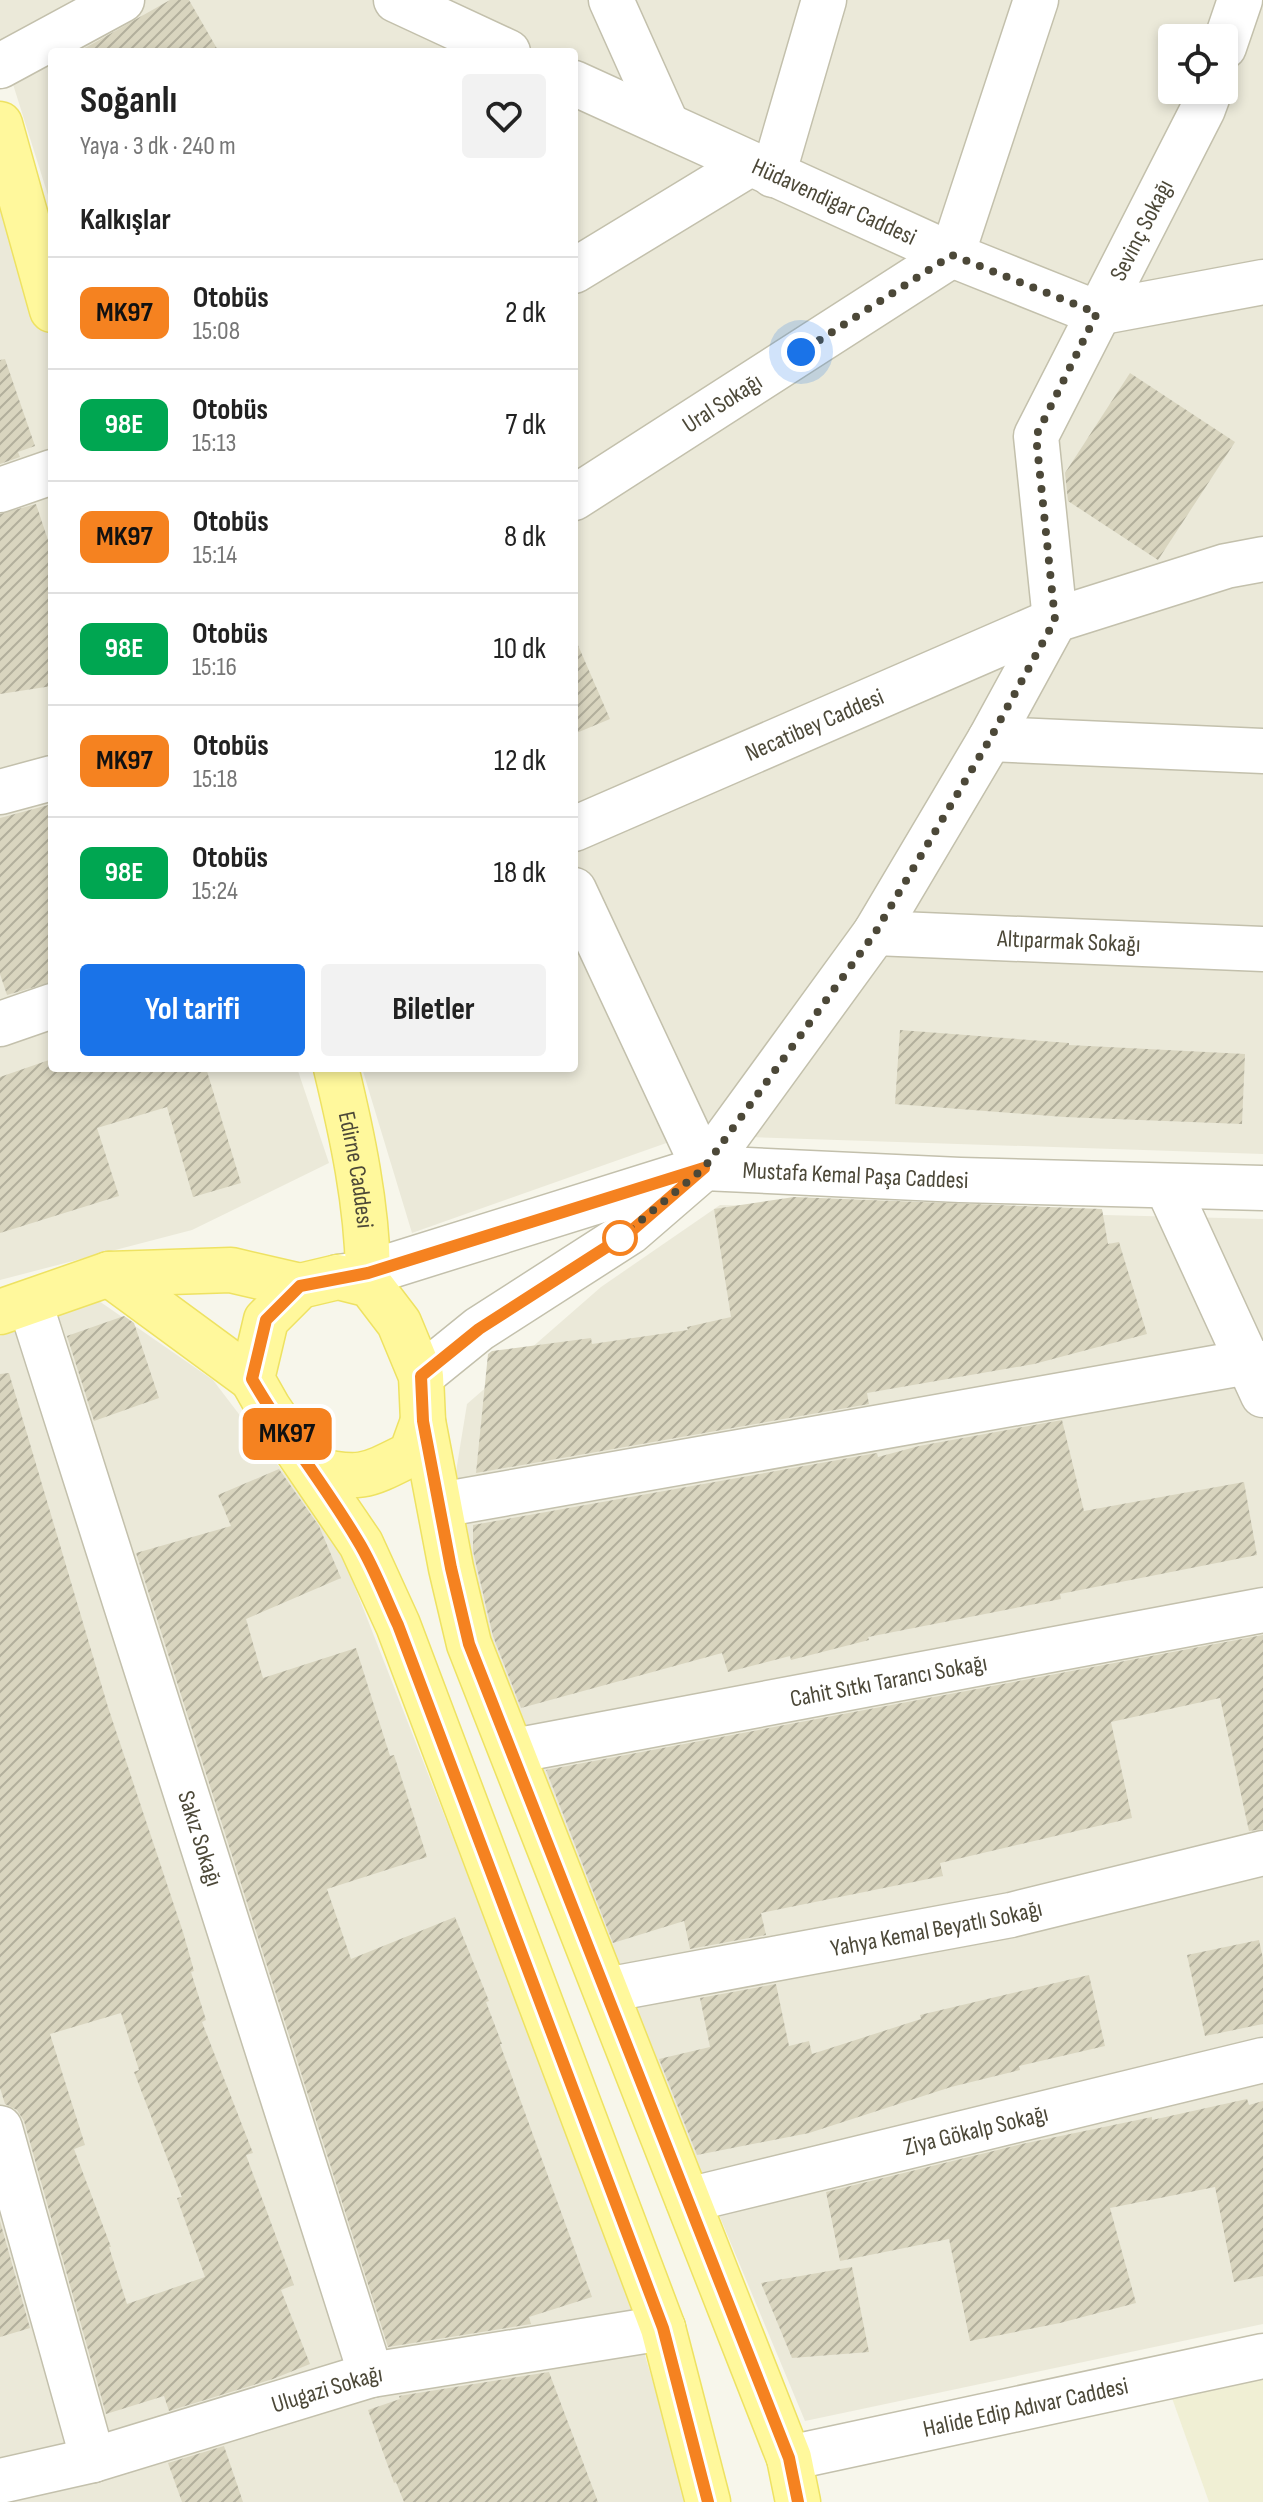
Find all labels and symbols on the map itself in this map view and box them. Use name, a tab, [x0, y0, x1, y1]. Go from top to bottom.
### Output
street label: Hüdavendigar Caddesi	[747, 152, 921, 252]
street label: Sevinç Sokağı	[1104, 175, 1180, 286]
your location	[781, 332, 821, 372]
street label: Ural Sokağı	[677, 367, 767, 439]
street label: Necatibey Caddesi	[741, 682, 888, 768]
street label: Altıparmak Sokağı	[996, 924, 1141, 959]
street label: Edirne Caddesi	[332, 1109, 379, 1230]
street label: Mustafa Kemal Paşa Caddesi	[742, 1156, 969, 1195]
unlabelled marker	[603, 1221, 637, 1255]
line badge: MK97	[231, 1408, 343, 1460]
street label: Cahit Sıtkı Tarancı Sokağı	[788, 1648, 989, 1714]
street label: Sakız Sokağı	[171, 1787, 229, 1890]
street label: Yahya Kemal Beyatlı Sokağı	[828, 1894, 1045, 1963]
street label: Ziya Gökalp Sokağı	[900, 2099, 1051, 2162]
street label: Ulugazi Sokağı	[268, 2359, 384, 2420]
street label: Halide Edip Adıvar Caddesi	[920, 2371, 1131, 2444]

